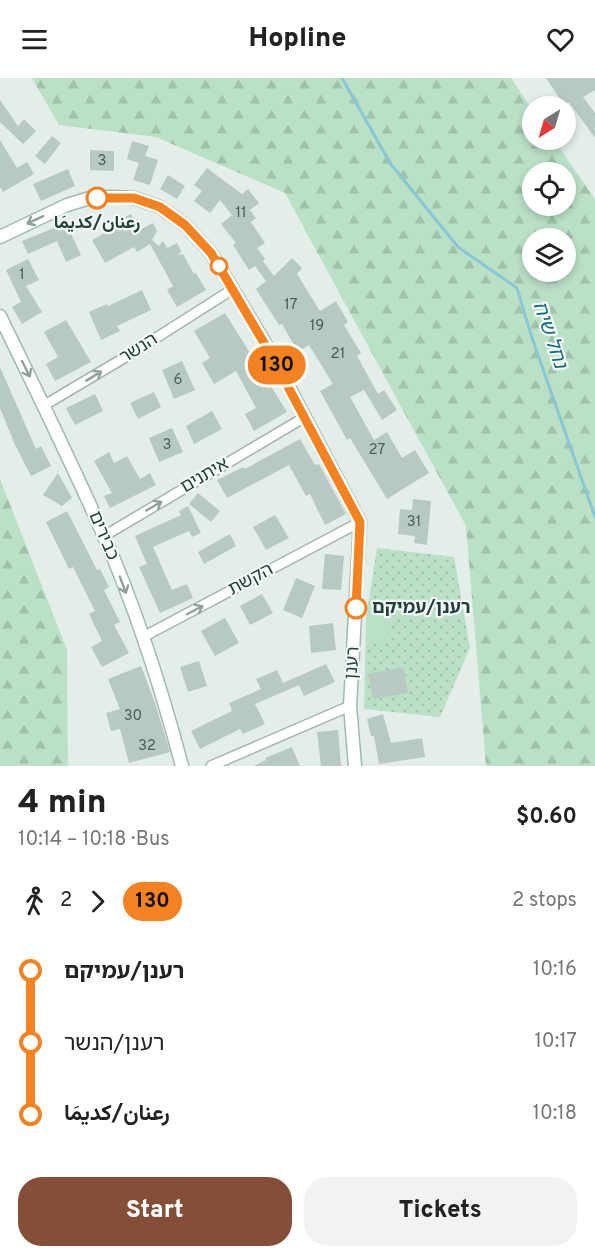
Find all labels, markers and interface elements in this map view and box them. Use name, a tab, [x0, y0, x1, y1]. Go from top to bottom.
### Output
text: Hopline	[249, 22, 346, 56]
icon: menu	[18, 23, 51, 56]
icon: heart	[544, 23, 577, 56]
north arrow	[522, 96, 576, 150]
map controls	[522, 96, 576, 282]
house number: 3	[97, 152, 107, 171]
button: locate	[522, 162, 576, 216]
marker: رعنان/كديمَا	[86, 187, 108, 209]
house number: 11	[235, 204, 247, 223]
place label: رعنان/كديمَا	[54, 212, 140, 235]
one-way arrow	[27, 215, 45, 226]
button: layers	[522, 228, 576, 282]
unlabelled marker	[210, 257, 228, 275]
house number: 1	[19, 266, 25, 285]
house number: 17	[284, 296, 298, 315]
water label: נחל שיח	[525, 298, 573, 373]
house number: 19	[310, 317, 324, 336]
street label: הנשר	[116, 329, 162, 369]
house number: 21	[331, 345, 345, 364]
line badge: 130	[242, 346, 312, 384]
text: 130	[260, 352, 294, 379]
one-way arrow	[20, 359, 32, 377]
one-way arrow	[85, 370, 102, 382]
house number: 6	[174, 371, 183, 390]
house number: 3	[162, 436, 172, 455]
house number: 27	[369, 441, 386, 460]
street label: איתנים	[177, 453, 233, 499]
one-way arrow	[145, 500, 162, 512]
street label: כבירים	[82, 508, 124, 564]
house number: 31	[407, 513, 421, 532]
street label: הקשת	[224, 559, 278, 601]
one-way arrow	[118, 575, 129, 594]
marker: רענן/עמיקם	[345, 597, 367, 619]
place label: רענן/עמיקם	[372, 597, 471, 620]
one-way arrow	[186, 604, 203, 616]
street label: רענן	[340, 646, 366, 680]
house number: 30	[124, 707, 142, 726]
house number: 32	[138, 737, 156, 756]
text: 4 min	[18, 783, 107, 825]
text: $0.60	[516, 804, 577, 831]
text: 10:14 – 10:18 · Bus	[18, 827, 170, 853]
icon: walk	[18, 885, 51, 918]
icon: forward	[81, 885, 114, 918]
text: 2	[60, 888, 72, 914]
text: 130	[135, 888, 170, 915]
text: 2 stops	[512, 888, 577, 914]
text: 10:16	[533, 957, 577, 983]
text: רענן/עמיקם	[64, 959, 184, 986]
text: 10:17	[534, 1029, 577, 1055]
text: רענן/הנשר	[64, 1031, 164, 1058]
text: رعنان/كديمَا	[64, 1101, 170, 1128]
text: 10:18	[533, 1101, 577, 1127]
button: Start	[18, 1177, 292, 1246]
button: Tickets	[304, 1177, 577, 1246]

